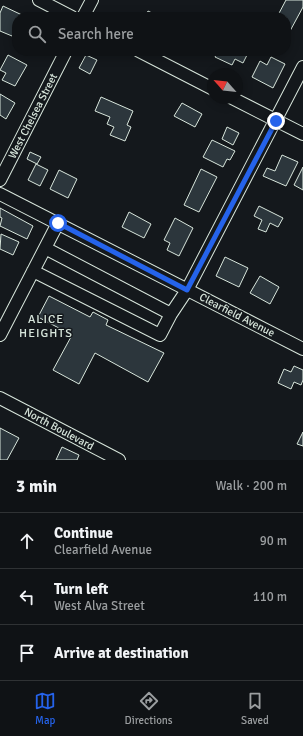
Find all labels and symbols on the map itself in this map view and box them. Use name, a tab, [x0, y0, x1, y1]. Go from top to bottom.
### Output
north arrow	[207, 68, 243, 104]
street label: West Chelsea Street	[6, 71, 60, 161]
route end	[267, 112, 285, 130]
route start	[49, 214, 67, 232]
street label: Clearfield Avenue	[197, 290, 277, 340]
district label: ALICE HEIGHTS	[19, 312, 73, 341]
street label: North Boulevard	[22, 405, 96, 453]

